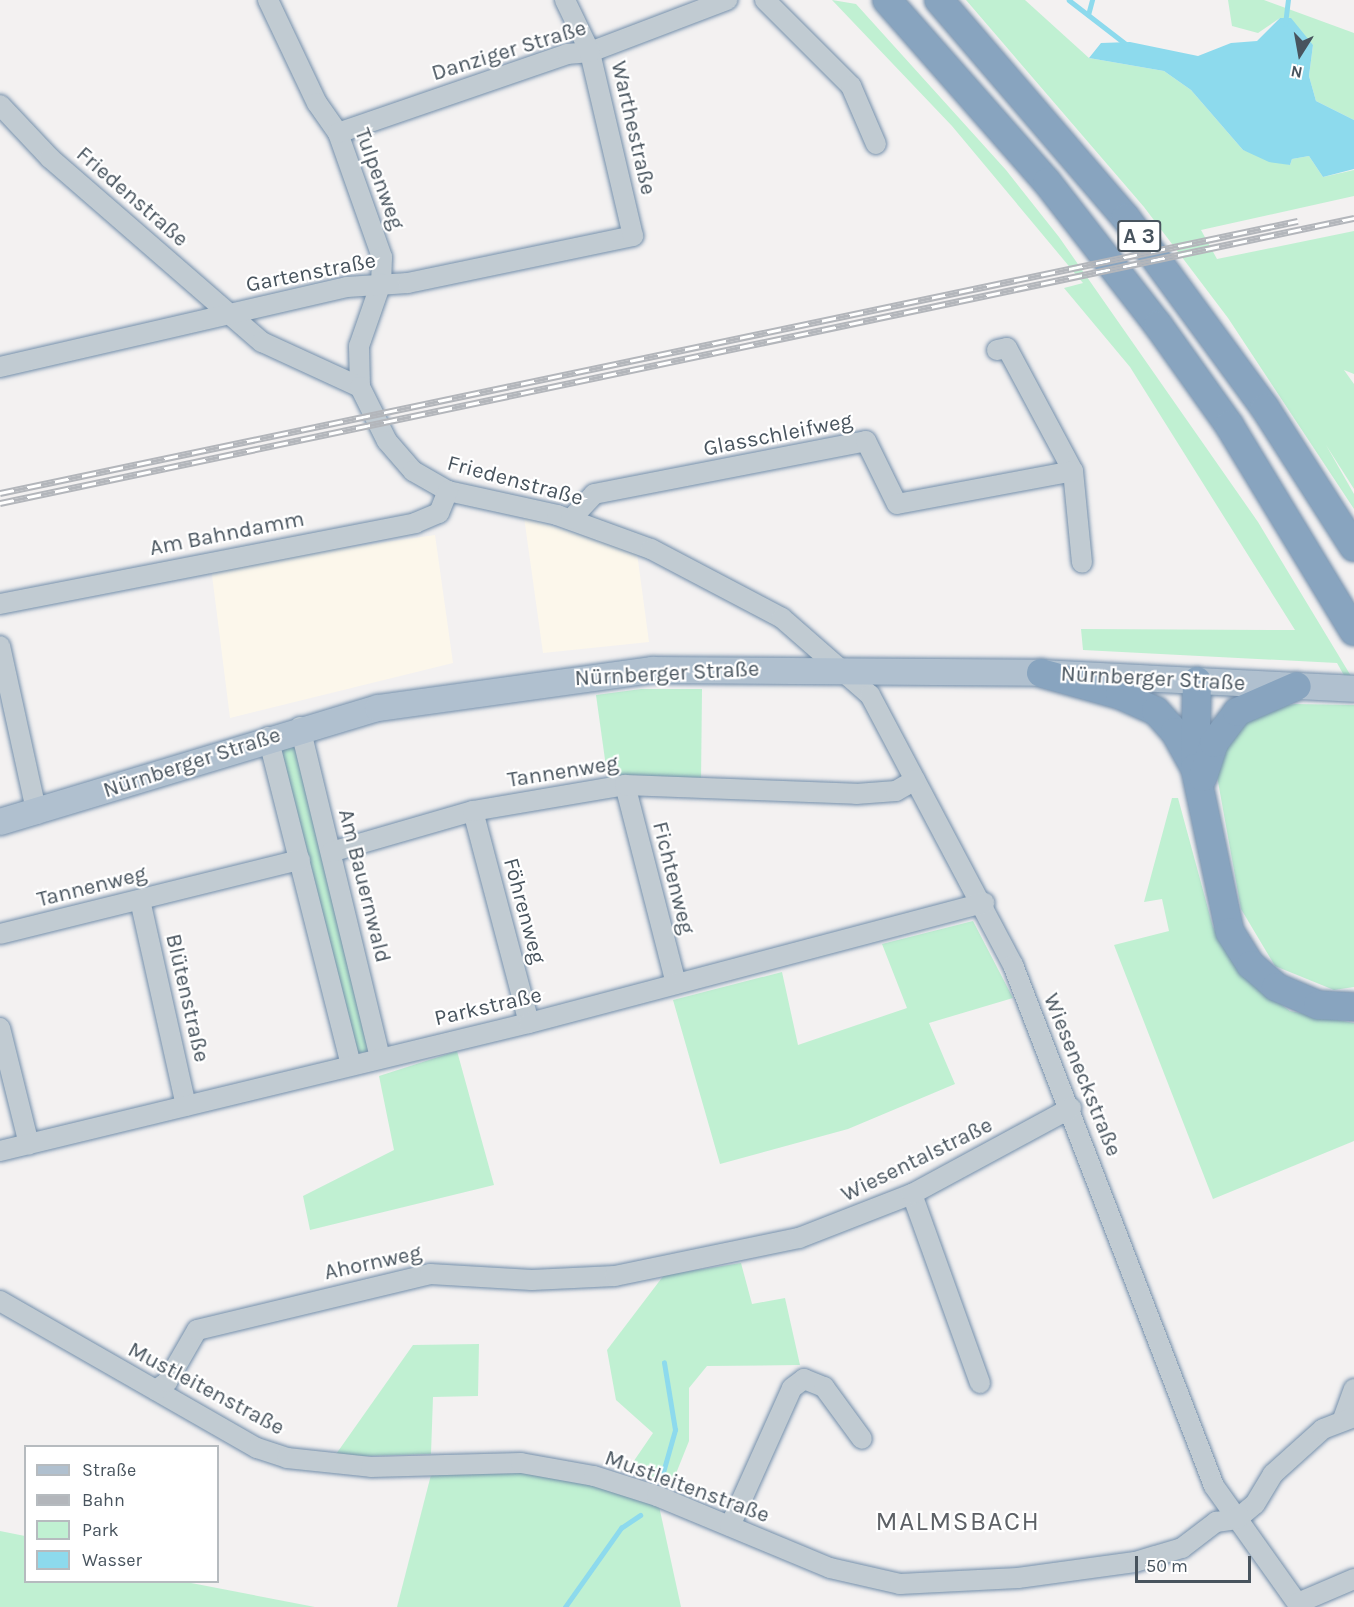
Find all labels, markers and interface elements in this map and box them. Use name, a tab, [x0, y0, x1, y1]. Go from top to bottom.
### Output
street label: Danziger Straße	[429, 15, 589, 87]
north arrow	[1270, 24, 1330, 84]
street label: Warthestraße	[605, 58, 661, 198]
text: N	[1289, 62, 1304, 83]
street label: Tulpenweg	[348, 125, 410, 233]
street label: Friedenstraße	[71, 141, 193, 253]
road number: A 3	[1116, 218, 1162, 254]
street label: Gartenstraße	[244, 247, 378, 299]
street label: Glasschleifweg	[701, 408, 855, 462]
street label: Friedenstraße	[444, 450, 586, 512]
street label: Am Bahndamm	[147, 506, 307, 562]
street label: Nürnberger Straße	[574, 656, 760, 692]
street label: Nürnberger Straße	[1060, 661, 1246, 697]
street label: Nürnberger Straße	[100, 722, 284, 804]
street label: Tannenweg	[506, 750, 620, 794]
street label: Am Bauernwald	[332, 806, 396, 966]
street label: Fichtenweg	[646, 819, 700, 937]
street label: Föhrenweg	[497, 855, 551, 967]
street label: Tannenweg	[34, 861, 150, 913]
street label: Blütenstraße	[159, 931, 215, 1065]
street label: Parkstraße	[432, 982, 544, 1032]
street label: Wieseneckstraße	[1037, 990, 1127, 1160]
street label: Wiesentalstraße	[837, 1112, 997, 1208]
street label: Ahornweg	[322, 1240, 424, 1286]
street label: Mustleitenstraße	[123, 1337, 289, 1441]
legend	[24, 1445, 219, 1583]
street label: Mustleitenstraße	[601, 1445, 773, 1529]
text: Straße	[82, 1459, 136, 1481]
text: Bahn	[82, 1489, 125, 1511]
district label: MALMSBACH	[876, 1506, 1040, 1538]
text: Park	[82, 1519, 119, 1541]
scale bar	[1138, 1544, 1254, 1582]
text: Wasser	[82, 1549, 142, 1571]
text: 50 m	[1146, 1555, 1188, 1577]

